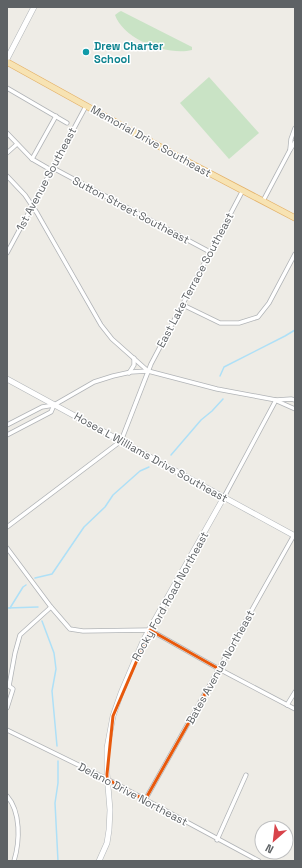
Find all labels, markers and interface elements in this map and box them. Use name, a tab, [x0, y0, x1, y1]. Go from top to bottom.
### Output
place label: Drew Charter School	[94, 39, 164, 66]
marker: Drew Charter School	[81, 47, 91, 57]
street label: Memorial Drive Southeast	[88, 102, 214, 180]
street label: 1st Avenue Southeast	[13, 125, 79, 233]
street label: Sutton Street Southeast	[70, 173, 192, 247]
street label: East Lake Terrace Southeast	[153, 210, 237, 350]
street label: Hosea L Williams Drive Southeast	[72, 409, 230, 505]
street label: Rocky Ford Road Northeast	[129, 529, 211, 663]
street label: Bates Avenue Northeast	[183, 607, 257, 727]
street label: Delano Drive Northeast	[76, 759, 190, 829]
north arrow	[254, 820, 294, 860]
text: N	[263, 841, 276, 857]

